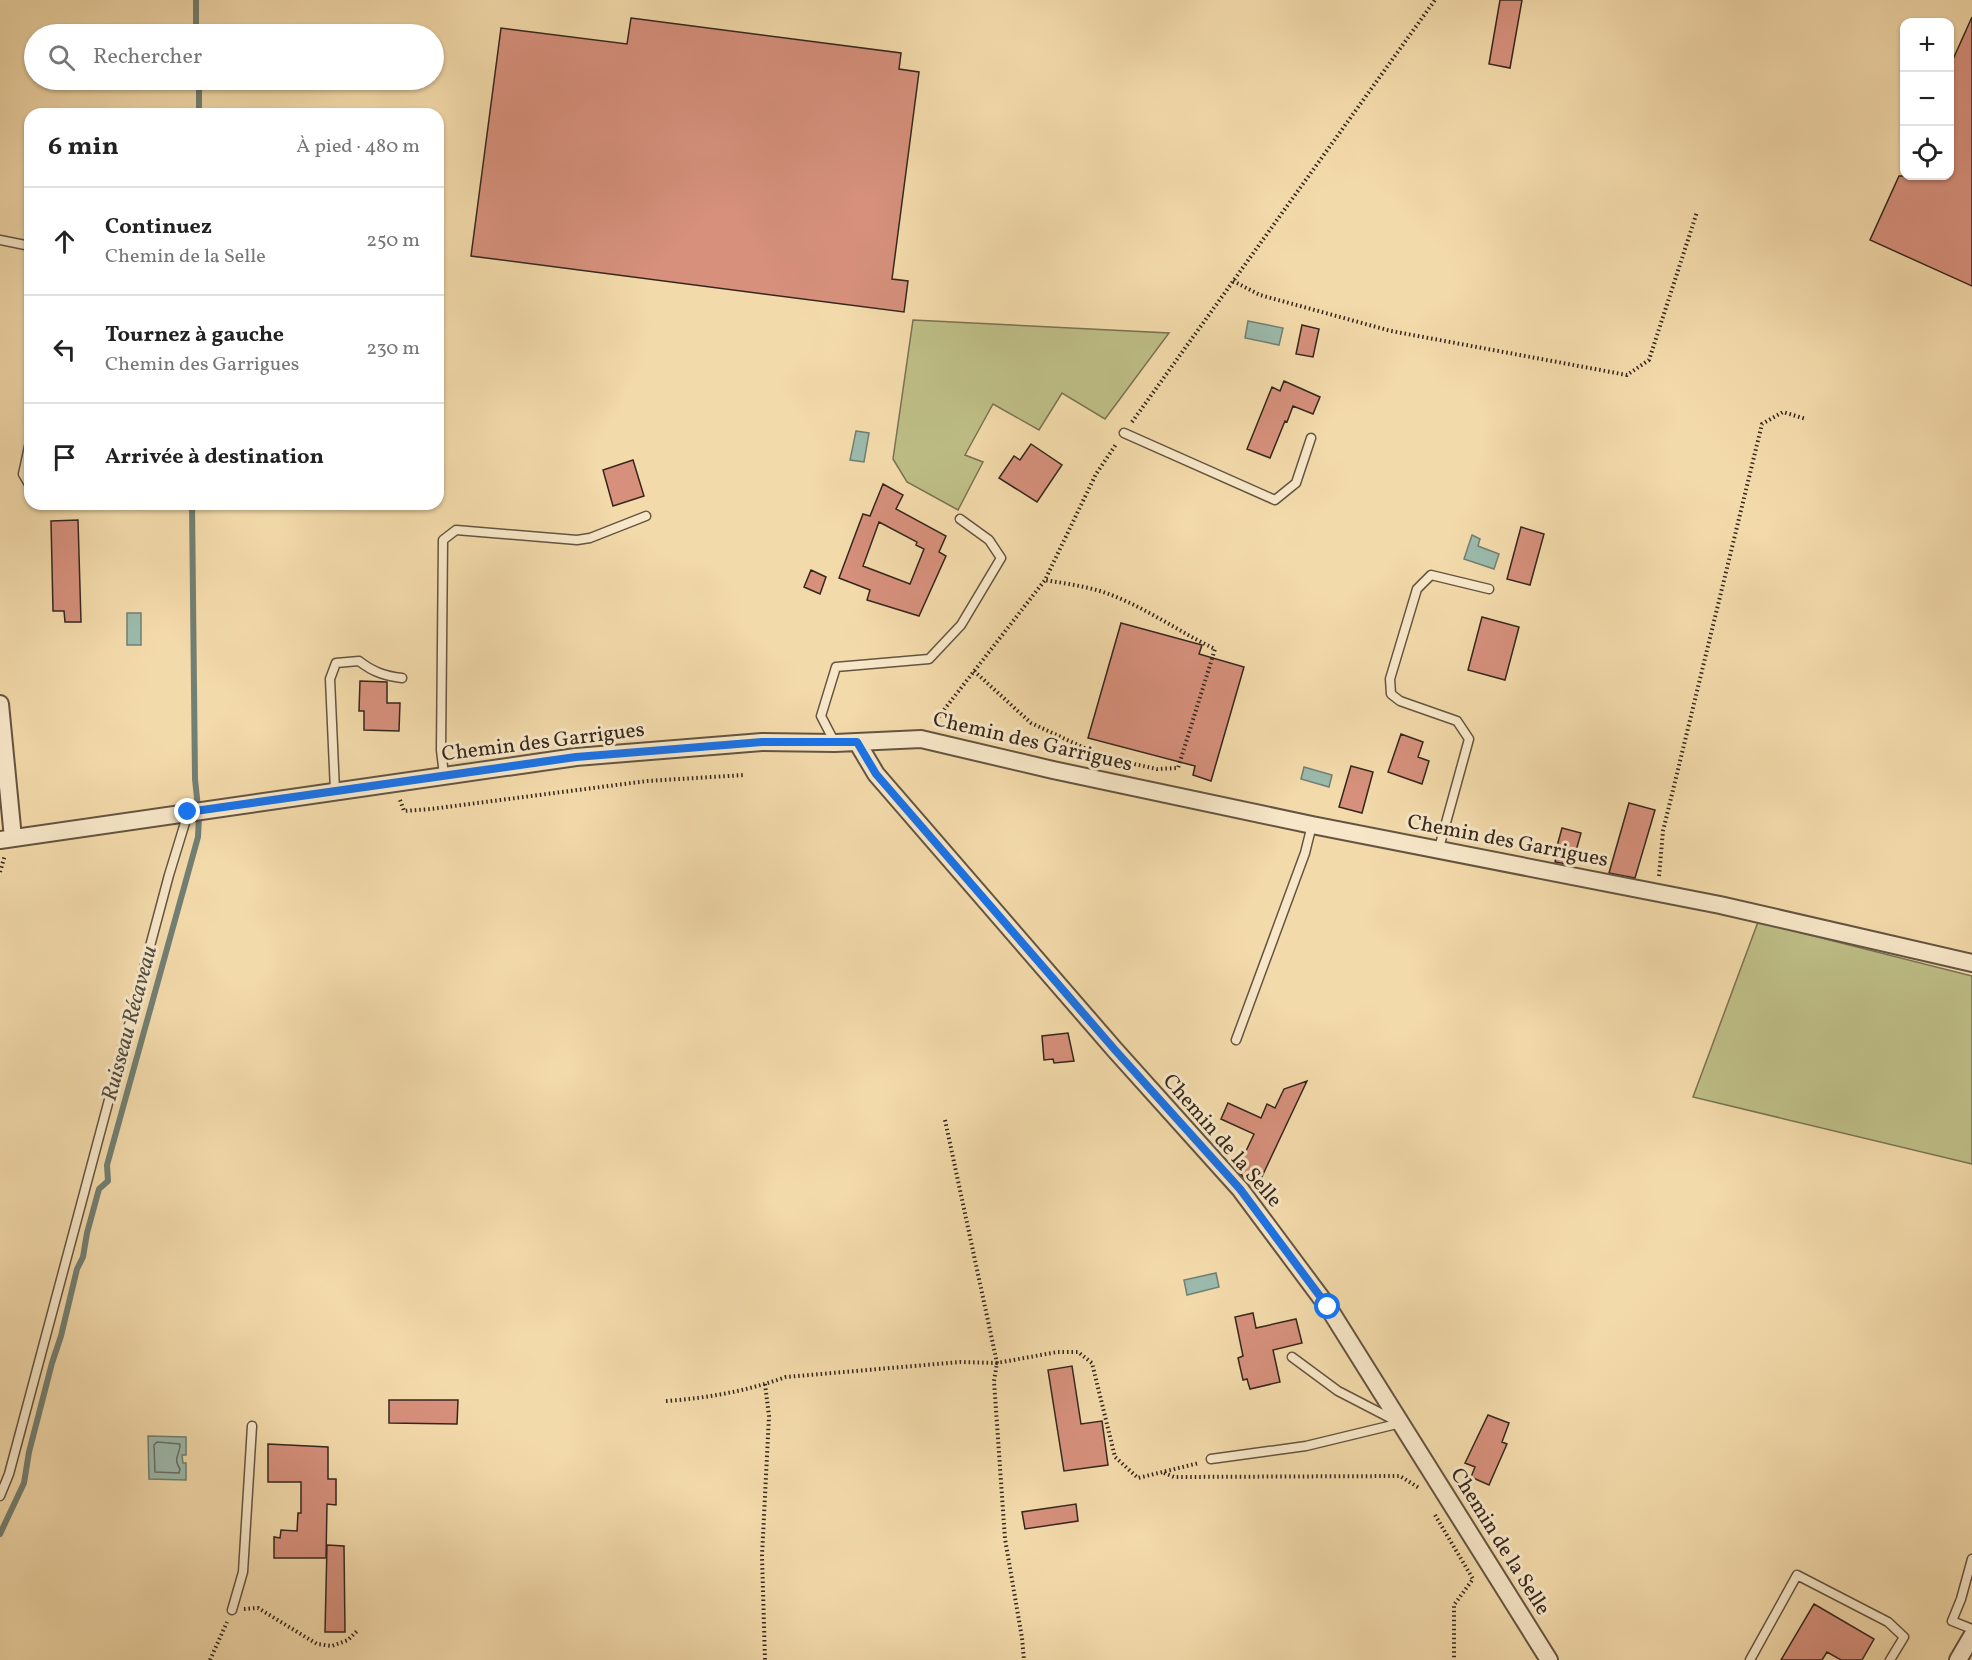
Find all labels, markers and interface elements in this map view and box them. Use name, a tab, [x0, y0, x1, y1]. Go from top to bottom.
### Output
map controls	[1900, 18, 1954, 180]
button: +	[1900, 18, 1954, 72]
search box	[24, 24, 444, 90]
icon: search	[45, 41, 78, 74]
text: Rechercher	[93, 42, 202, 73]
button: −	[1900, 72, 1954, 126]
button: locate	[1900, 126, 1954, 180]
text: 6 min	[48, 129, 119, 165]
text: À pied · 480 m	[296, 133, 420, 161]
text: Continuez	[105, 212, 212, 243]
icon: ahead	[48, 225, 81, 258]
text: 250 m	[366, 227, 420, 255]
text: Chemin de la Selle	[105, 243, 266, 271]
text: Tournez à gauche	[105, 320, 284, 351]
icon: left	[48, 333, 81, 366]
text: 230 m	[366, 335, 420, 363]
text: Chemin des Garrigues	[105, 351, 299, 379]
icon: arrive	[48, 441, 81, 474]
text: Arrivée à destination	[105, 442, 324, 473]
street label: Chemin des Garrigues	[930, 705, 1135, 780]
street label: Chemin des Garrigues	[440, 716, 646, 769]
route end	[174, 798, 200, 824]
street label: Chemin des Garrigues	[1405, 808, 1611, 875]
water label: Ruisseau Récaveau	[95, 943, 166, 1105]
street label: Chemin de la Selle	[1156, 1068, 1288, 1214]
route start	[1314, 1293, 1340, 1319]
street label: Chemin de la Selle	[1443, 1463, 1557, 1621]

